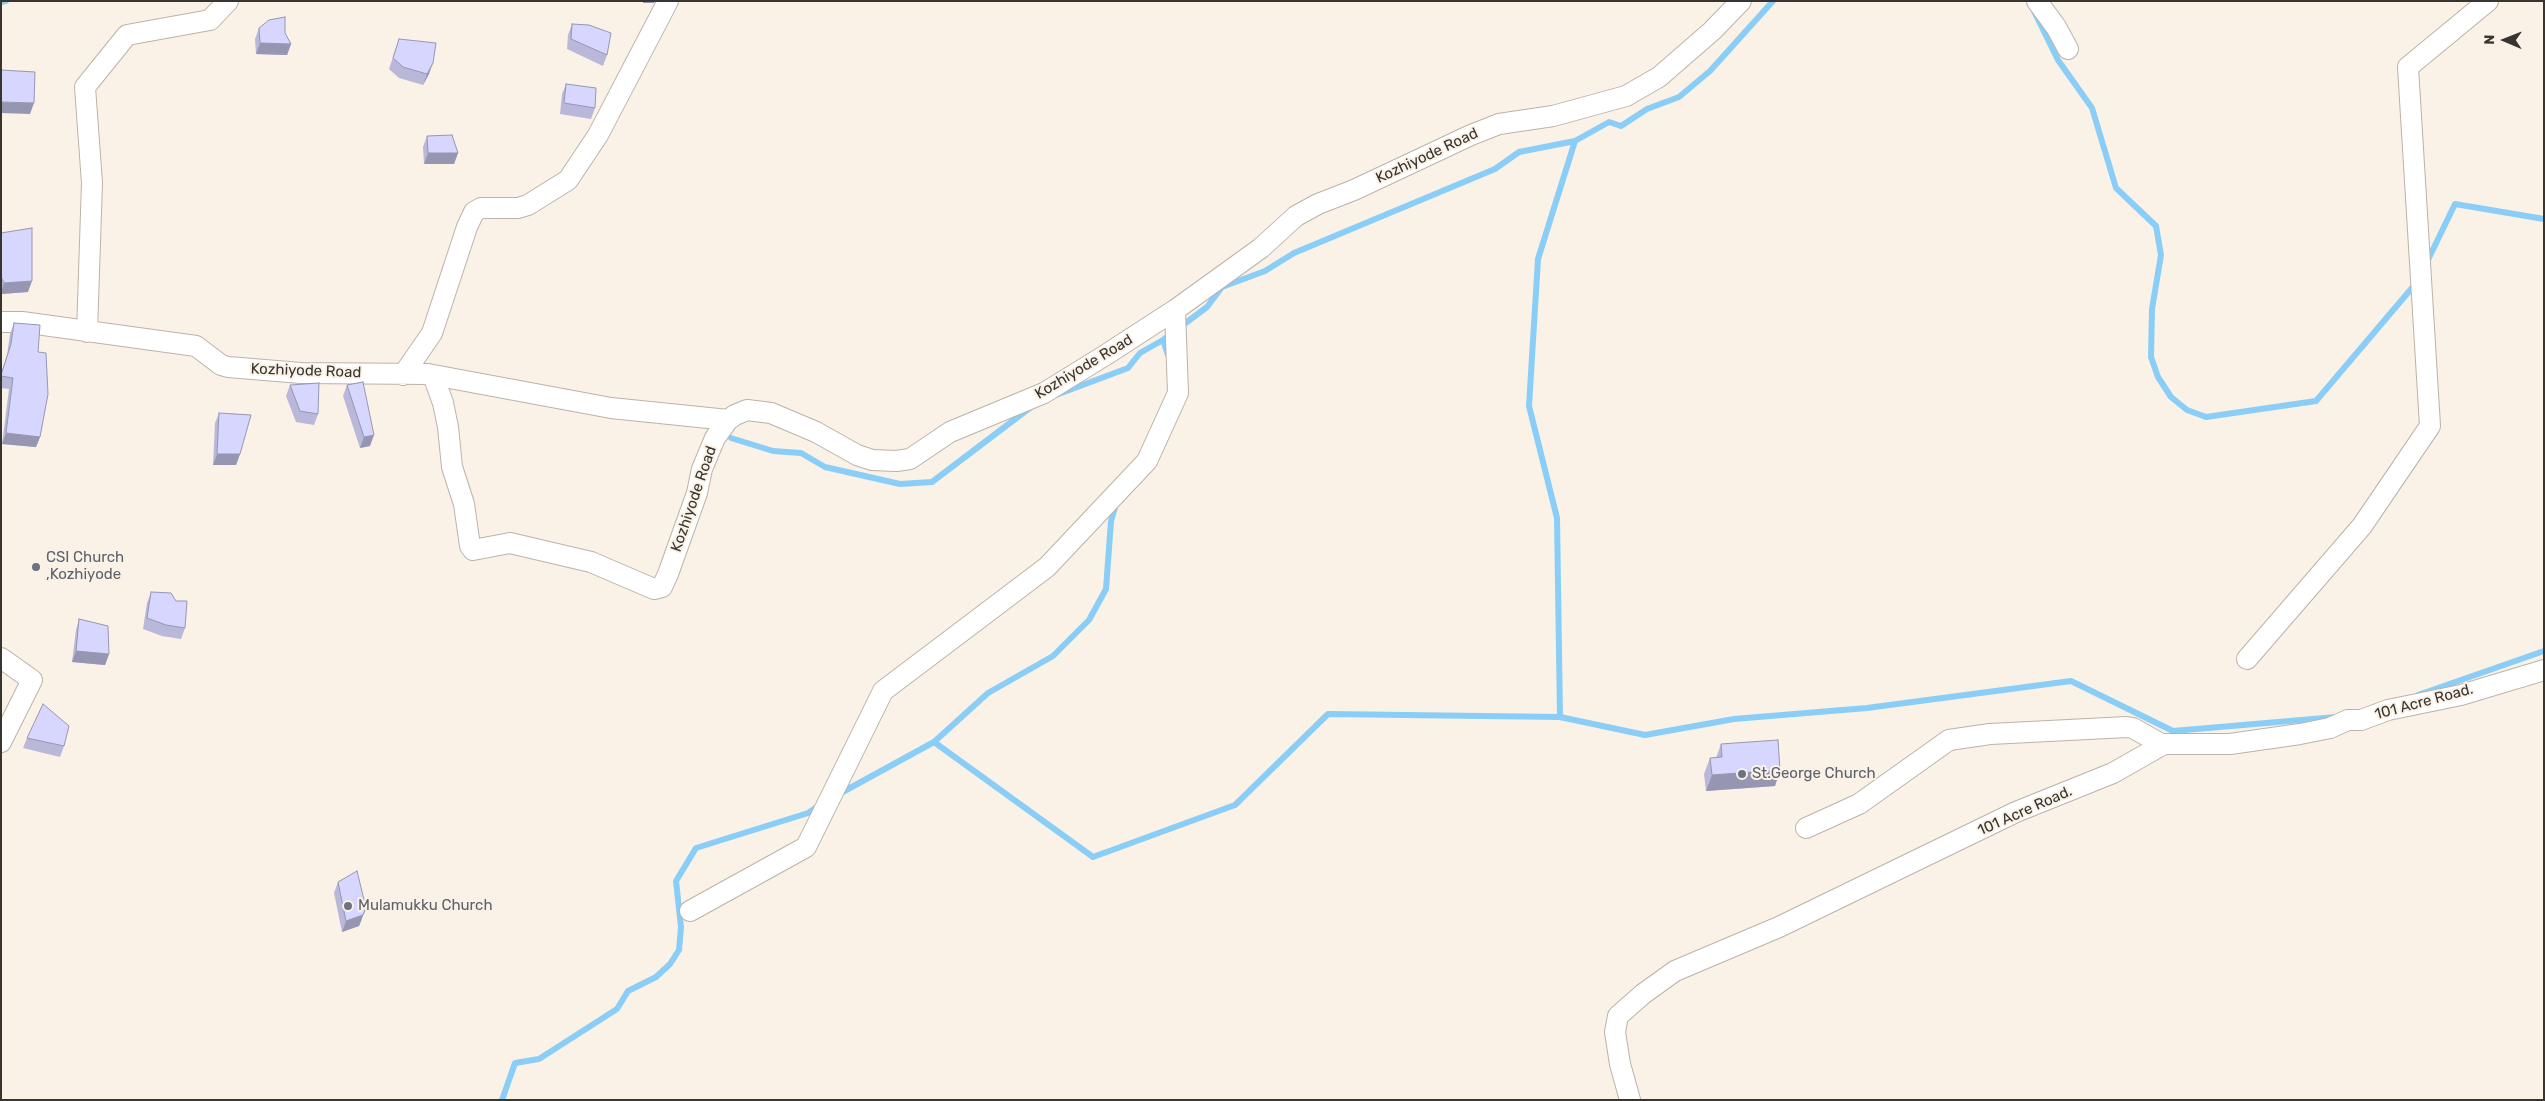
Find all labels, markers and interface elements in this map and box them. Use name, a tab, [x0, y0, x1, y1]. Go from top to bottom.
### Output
north arrow	[2480, 15, 2530, 65]
text: N	[2481, 35, 2498, 45]
street label: Kozhiyode Road	[1373, 124, 1481, 188]
street label: Kozhiyode Road	[1032, 331, 1136, 403]
street label: Kozhiyode Road	[250, 360, 362, 382]
street label: Kozhiyode Road	[667, 444, 721, 554]
place label: CSI Church ,Kozhiyode	[46, 549, 124, 584]
marker: CSI Church ,Kozhiyode	[30, 561, 42, 573]
street label: 101 Acre Road.	[2373, 680, 2475, 724]
place label: St.George Church	[1752, 765, 1876, 783]
marker: St.George Church	[1736, 768, 1748, 780]
street label: 101 Acre Road.	[1975, 782, 2075, 840]
place label: Mulamukku Church	[358, 897, 493, 915]
marker: Mulamukku Church	[342, 900, 354, 912]

